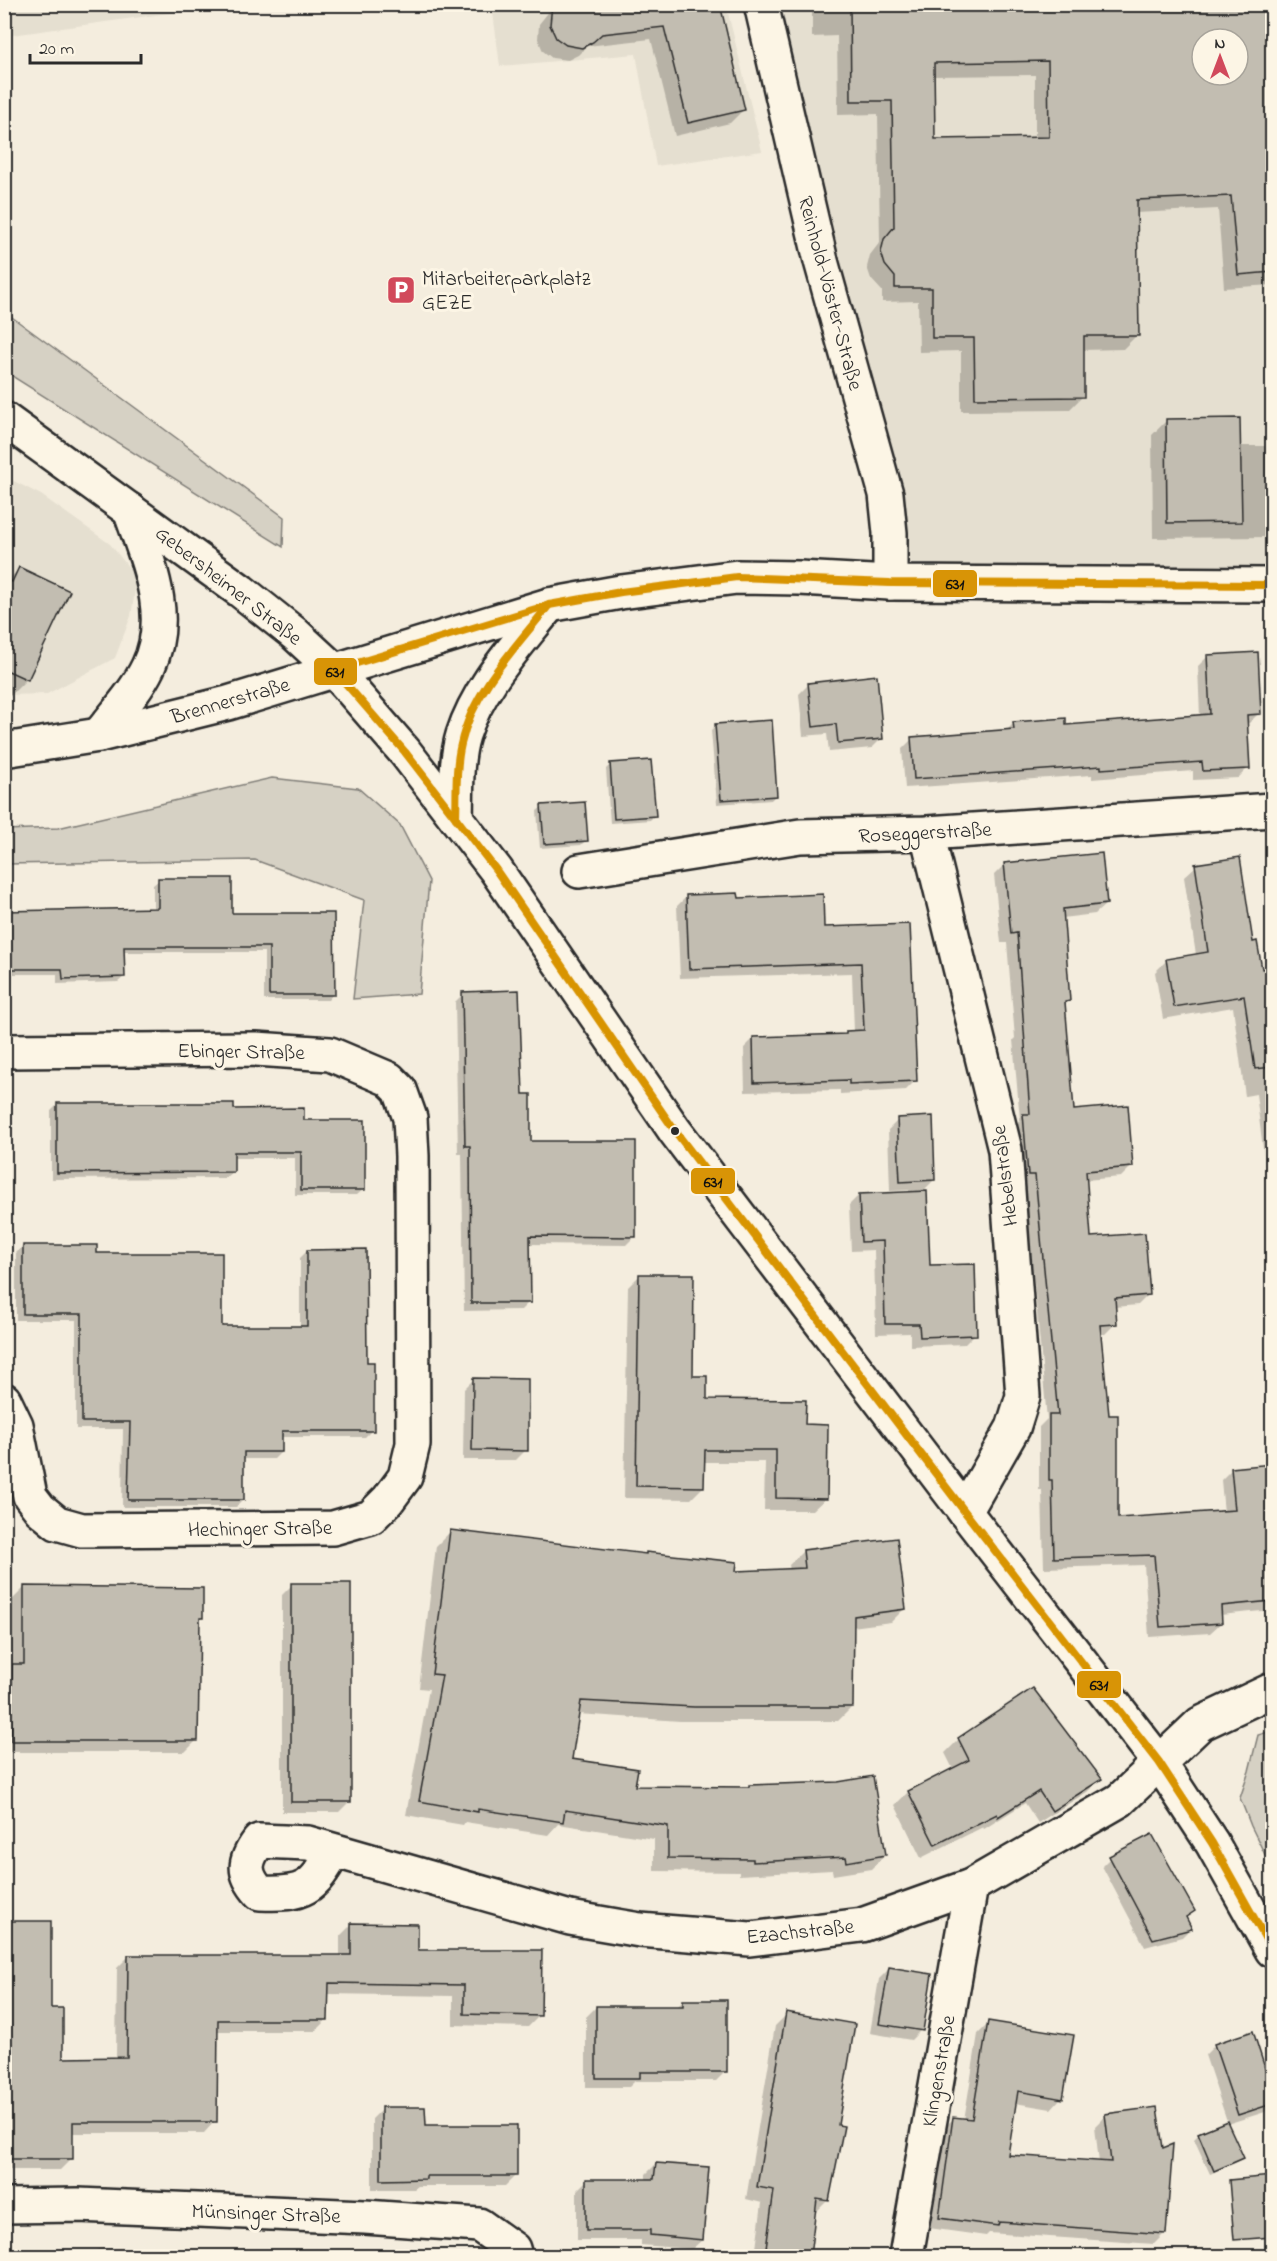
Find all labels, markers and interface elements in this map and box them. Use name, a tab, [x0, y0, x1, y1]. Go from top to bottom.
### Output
scale bar	[30, 27, 141, 65]
north arrow	[1190, 27, 1250, 87]
text: N	[1215, 32, 1226, 56]
text: 20 m	[39, 37, 74, 63]
street label: Reinhold-Vöster-Straße	[789, 193, 870, 394]
place label: Mitarbeiterparkplatz GEZE	[422, 265, 591, 319]
parking icon: Mitarbeiterparkplatz GEZE	[385, 274, 417, 306]
street label: Gebersheimer Straße	[148, 519, 308, 654]
line badge: 631	[932, 569, 978, 598]
text: 631	[945, 573, 965, 597]
line badge: 631	[313, 657, 358, 686]
text: 631	[325, 661, 345, 685]
street label: Brennerstraße	[166, 670, 294, 734]
street label: Roseggerstraße	[858, 815, 993, 854]
street label: Ebinger Straße	[177, 1037, 305, 1071]
street label: Hebelstraße	[985, 1123, 1027, 1228]
unlabelled marker	[669, 1125, 681, 1137]
line badge: 631	[690, 1167, 736, 1195]
text: 631	[703, 1171, 723, 1195]
street label: Hechinger Straße	[188, 1514, 333, 1548]
line badge: 631	[1076, 1670, 1122, 1699]
text: 631	[1089, 1674, 1109, 1698]
street label: Ezachstraße	[745, 1912, 856, 1954]
street label: Klingenstraße	[915, 2012, 967, 2130]
street label: Münsinger Straße	[191, 2197, 342, 2235]

